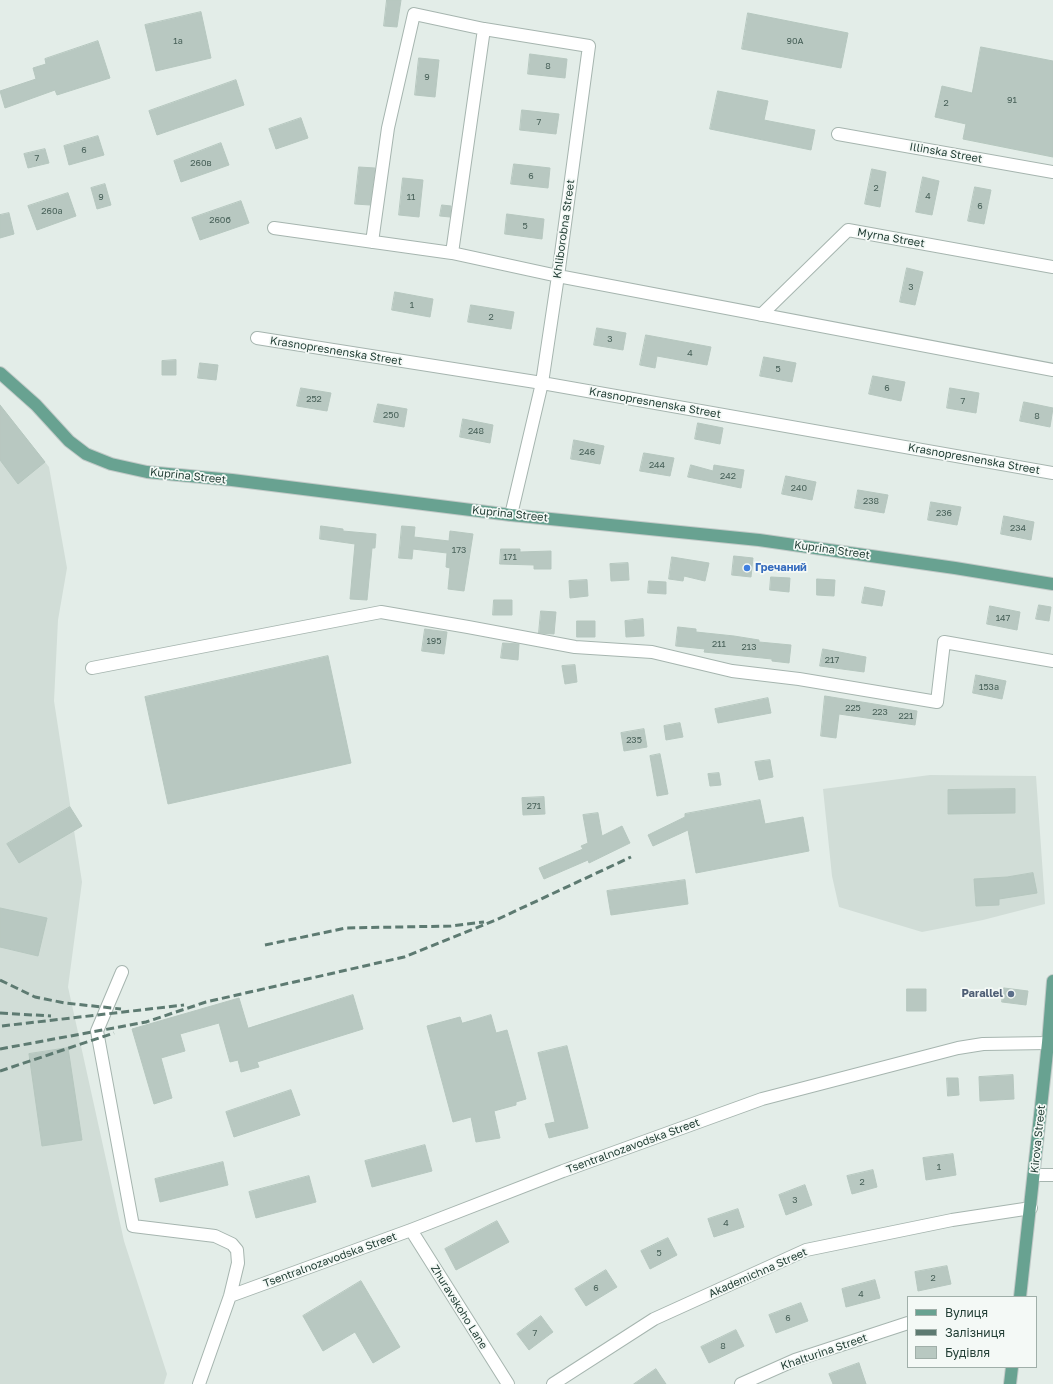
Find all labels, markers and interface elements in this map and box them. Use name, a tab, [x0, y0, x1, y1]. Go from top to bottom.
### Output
house number: 1а	[173, 36, 183, 46]
house number: 90А	[786, 36, 804, 46]
house number: 8	[545, 61, 551, 71]
house number: 9	[424, 72, 430, 82]
house number: 91	[1007, 95, 1017, 105]
house number: 2	[943, 98, 949, 108]
house number: 7	[537, 117, 541, 127]
street label: Illinska Street	[909, 140, 983, 166]
house number: 6	[81, 145, 87, 155]
house number: 7	[35, 153, 39, 163]
house number: 260в	[190, 158, 212, 168]
house number: 6	[528, 171, 534, 181]
street label: Khliborobna Street	[551, 179, 577, 279]
house number: 2	[873, 183, 879, 193]
house number: 4	[925, 191, 931, 201]
house number: 9	[98, 192, 104, 202]
house number: 11	[407, 192, 415, 202]
house number: 6	[977, 201, 983, 211]
house number: 260а	[41, 206, 63, 216]
house number: 260б	[209, 215, 231, 225]
house number: 5	[522, 221, 528, 231]
street label: Myrna Street	[856, 226, 926, 250]
house number: 3	[908, 282, 914, 292]
house number: 1	[410, 300, 414, 310]
house number: 2	[488, 312, 494, 322]
street label: Krasnopresnenska Street	[269, 334, 403, 368]
house number: 3	[607, 334, 613, 344]
house number: 4	[687, 348, 693, 358]
house number: 5	[775, 364, 781, 374]
house number: 6	[884, 383, 890, 393]
street label: Krasnopresnenska Street	[588, 385, 722, 421]
house number: 252	[306, 394, 322, 404]
house number: 7	[961, 396, 965, 406]
house number: 250	[383, 410, 399, 420]
house number: 8	[1034, 411, 1040, 421]
house number: 248	[468, 426, 484, 436]
street label: Krasnopresnenska Street	[907, 441, 1041, 477]
house number: 246	[579, 447, 595, 457]
house number: 244	[649, 460, 665, 470]
street label: Kuprina Street	[149, 465, 227, 487]
house number: 242	[720, 471, 736, 481]
house number: 240	[791, 483, 807, 493]
house number: 238	[863, 496, 879, 506]
street label: Kuprina Street	[471, 503, 549, 525]
house number: 236	[936, 508, 952, 518]
house number: 234	[1010, 523, 1026, 533]
street label: Kuprina Street	[793, 538, 871, 562]
house number: 173	[452, 545, 466, 555]
house number: 171	[503, 552, 517, 562]
place label: Гречаний	[755, 561, 807, 575]
marker: Гречаний	[742, 563, 752, 573]
house number: 147	[996, 613, 1010, 623]
house number: 195	[426, 636, 442, 646]
house number: 211	[712, 639, 726, 649]
house number: 213	[742, 642, 756, 652]
house number: 217	[825, 655, 839, 665]
house number: 153а	[979, 682, 999, 692]
house number: 225	[845, 703, 861, 713]
house number: 223	[872, 707, 888, 717]
house number: 221	[899, 711, 913, 721]
house number: 235	[626, 735, 642, 745]
house number: 271	[527, 801, 541, 811]
place label: Parallel	[961, 987, 1003, 1001]
marker: Parallel	[1006, 989, 1016, 999]
street label: Kirova Street	[1028, 1104, 1048, 1174]
street label: Tsentralnozavodska Street	[564, 1116, 702, 1176]
house number: 1	[937, 1162, 941, 1172]
house number: 2	[859, 1177, 865, 1187]
house number: 3	[792, 1195, 798, 1205]
house number: 4	[723, 1218, 729, 1228]
street label: Tsentralnozavodska Street	[261, 1230, 399, 1290]
street label: Akademichna Street	[707, 1245, 809, 1301]
house number: 5	[656, 1248, 662, 1258]
street label: Zhuravskoho Lane	[428, 1263, 490, 1351]
house number: 2	[930, 1273, 936, 1283]
house number: 6	[593, 1283, 599, 1293]
house number: 4	[858, 1289, 864, 1299]
legend	[907, 1296, 1037, 1368]
text: Вулиця	[945, 1305, 988, 1320]
house number: 6	[785, 1313, 791, 1323]
text: Залізниця	[945, 1325, 1005, 1340]
house number: 7	[533, 1328, 537, 1338]
street label: Khalturina Street	[779, 1331, 869, 1373]
house number: 8	[720, 1341, 726, 1351]
text: Будівля	[945, 1345, 990, 1360]

